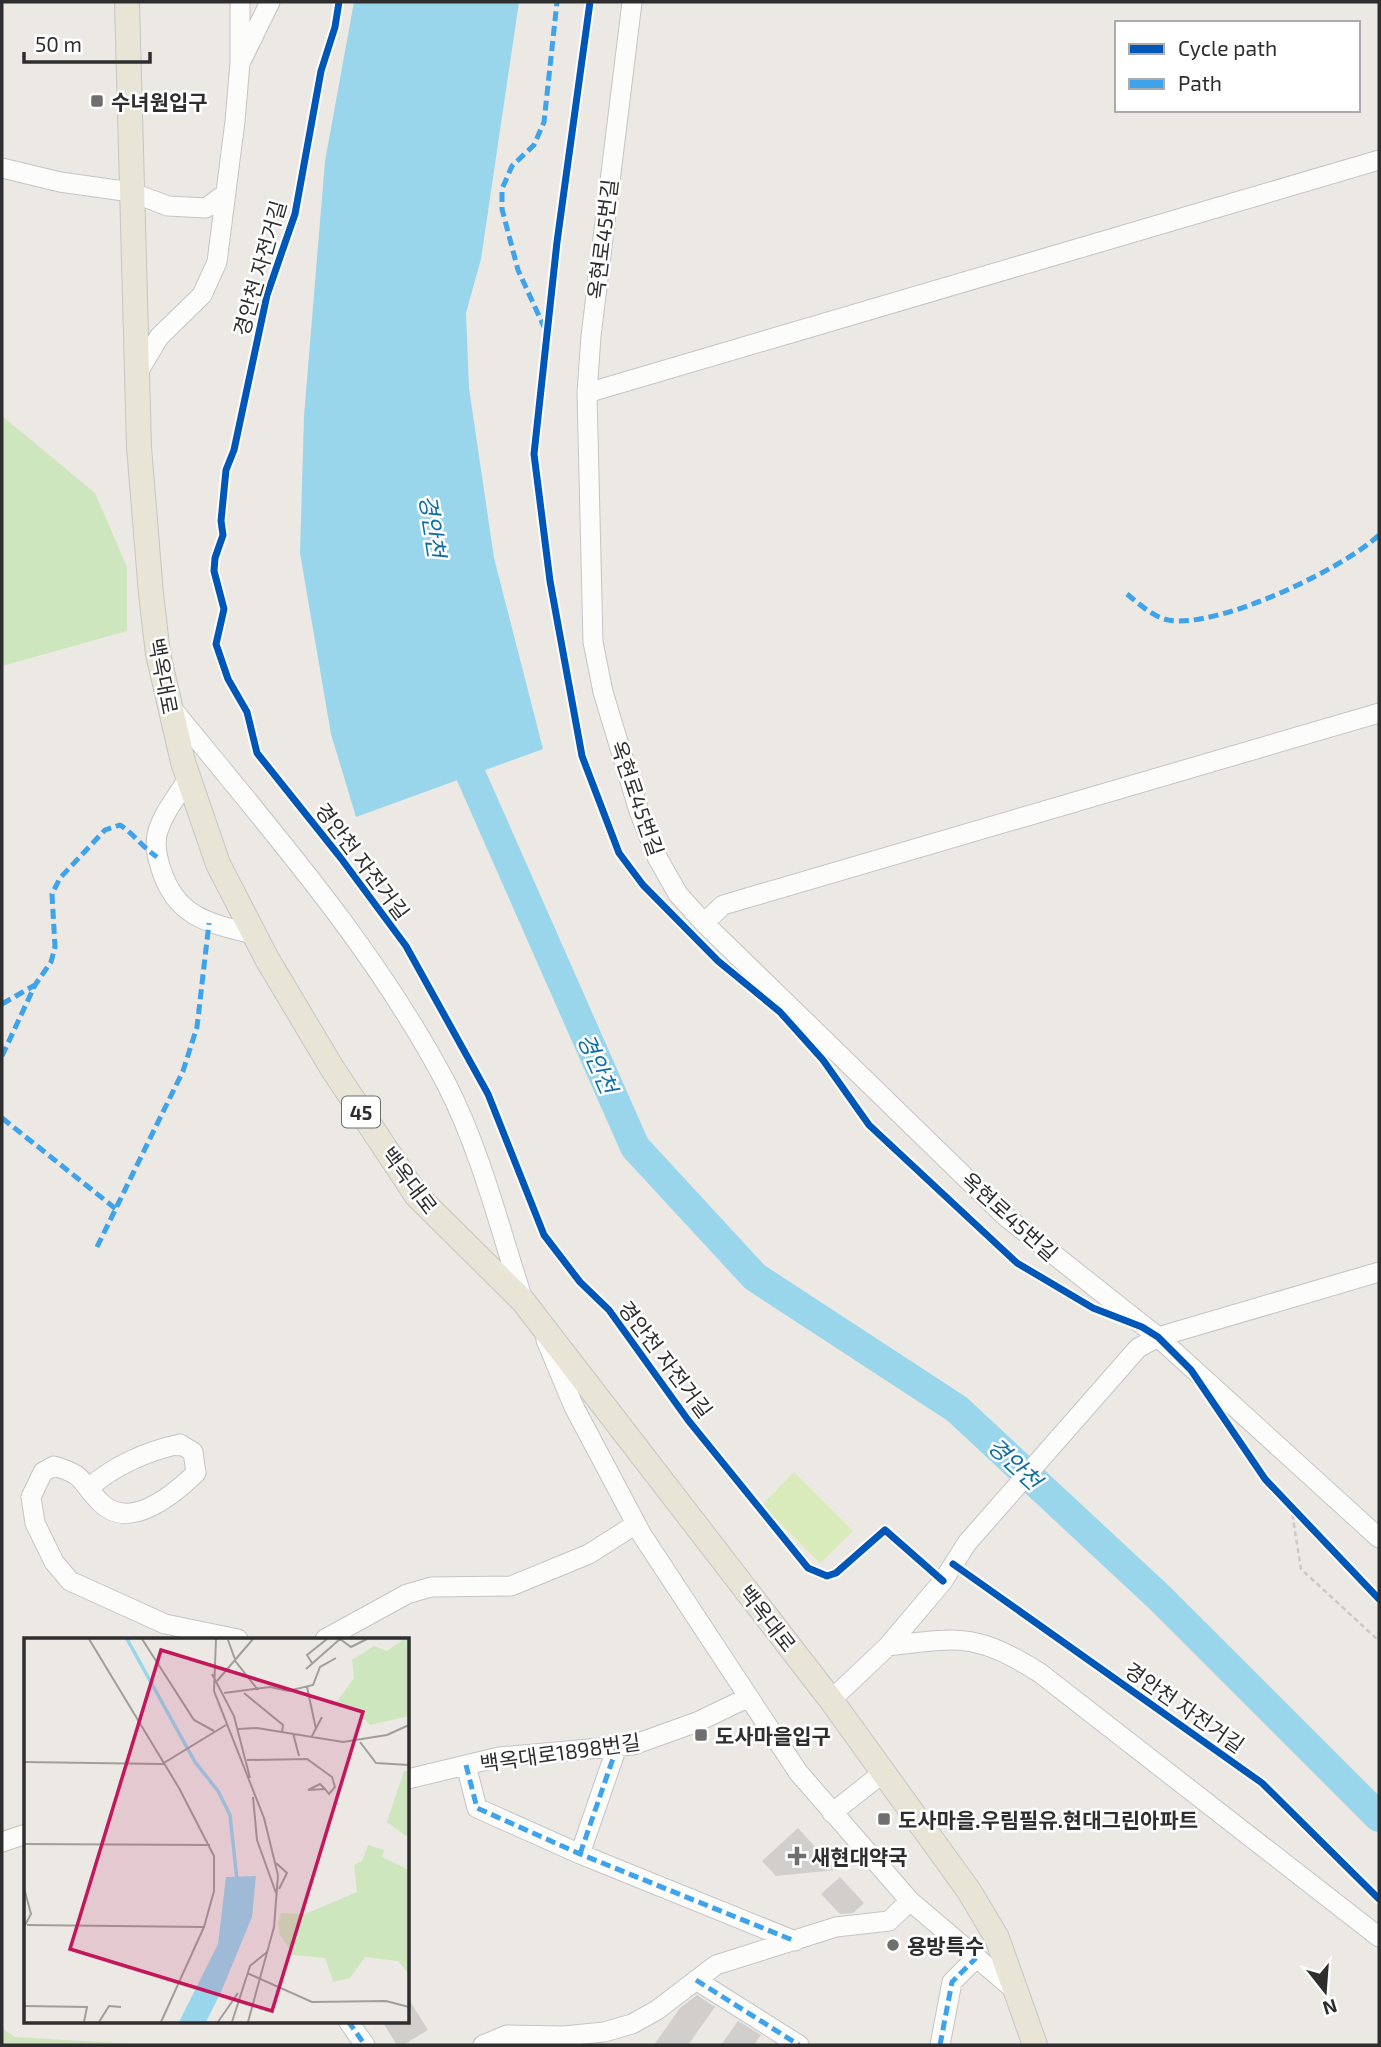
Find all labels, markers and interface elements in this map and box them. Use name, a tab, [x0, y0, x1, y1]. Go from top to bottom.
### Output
scale bar	[24, 21, 150, 65]
legend	[1115, 21, 1360, 112]
text: 50 m	[35, 31, 82, 56]
text: Cycle path	[1178, 35, 1277, 60]
text: Path	[1178, 70, 1222, 95]
place label: 수녀원입구	[111, 89, 208, 114]
marker: 수녀원입구	[89, 93, 105, 109]
street label: 옥현로45번길	[582, 178, 622, 300]
street label: 경안천 자전거길	[228, 197, 290, 339]
water label: 경안천	[414, 492, 452, 562]
street label: 백옥대로	[144, 636, 184, 716]
street label: 옥현로45번길	[607, 737, 669, 859]
street label: 경안천 자전거길	[311, 798, 415, 924]
water label: 경안천	[572, 1028, 625, 1100]
road number: 45	[342, 1096, 380, 1128]
street label: 백옥대로	[377, 1142, 443, 1218]
street label: 옥현로45번길	[957, 1166, 1063, 1266]
street label: 경안천 자전거길	[614, 1296, 718, 1422]
water label: 경안천	[982, 1431, 1050, 1497]
street label: 백옥대로	[734, 1580, 802, 1656]
inset map	[24, 1638, 410, 2022]
street label: 경안천 자전거길	[1121, 1657, 1249, 1757]
place label: 도사마을입구	[715, 1723, 831, 1748]
marker: 도사마을입구	[693, 1727, 709, 1743]
street label: 백옥대로1898번길	[478, 1728, 642, 1776]
place label: 도사마을.우림필유.현대그린아파트	[898, 1807, 1198, 1832]
marker: 도사마을.우림필유.현대그린아파트	[876, 1811, 892, 1827]
place label: 새현대약국	[811, 1844, 908, 1869]
marker: 새현대약국	[789, 1848, 805, 1864]
place label: 용방특수	[907, 1933, 984, 1958]
marker: 용방특수	[885, 1937, 901, 1953]
north arrow	[1290, 1956, 1360, 2026]
text: N	[1320, 1995, 1340, 2021]

